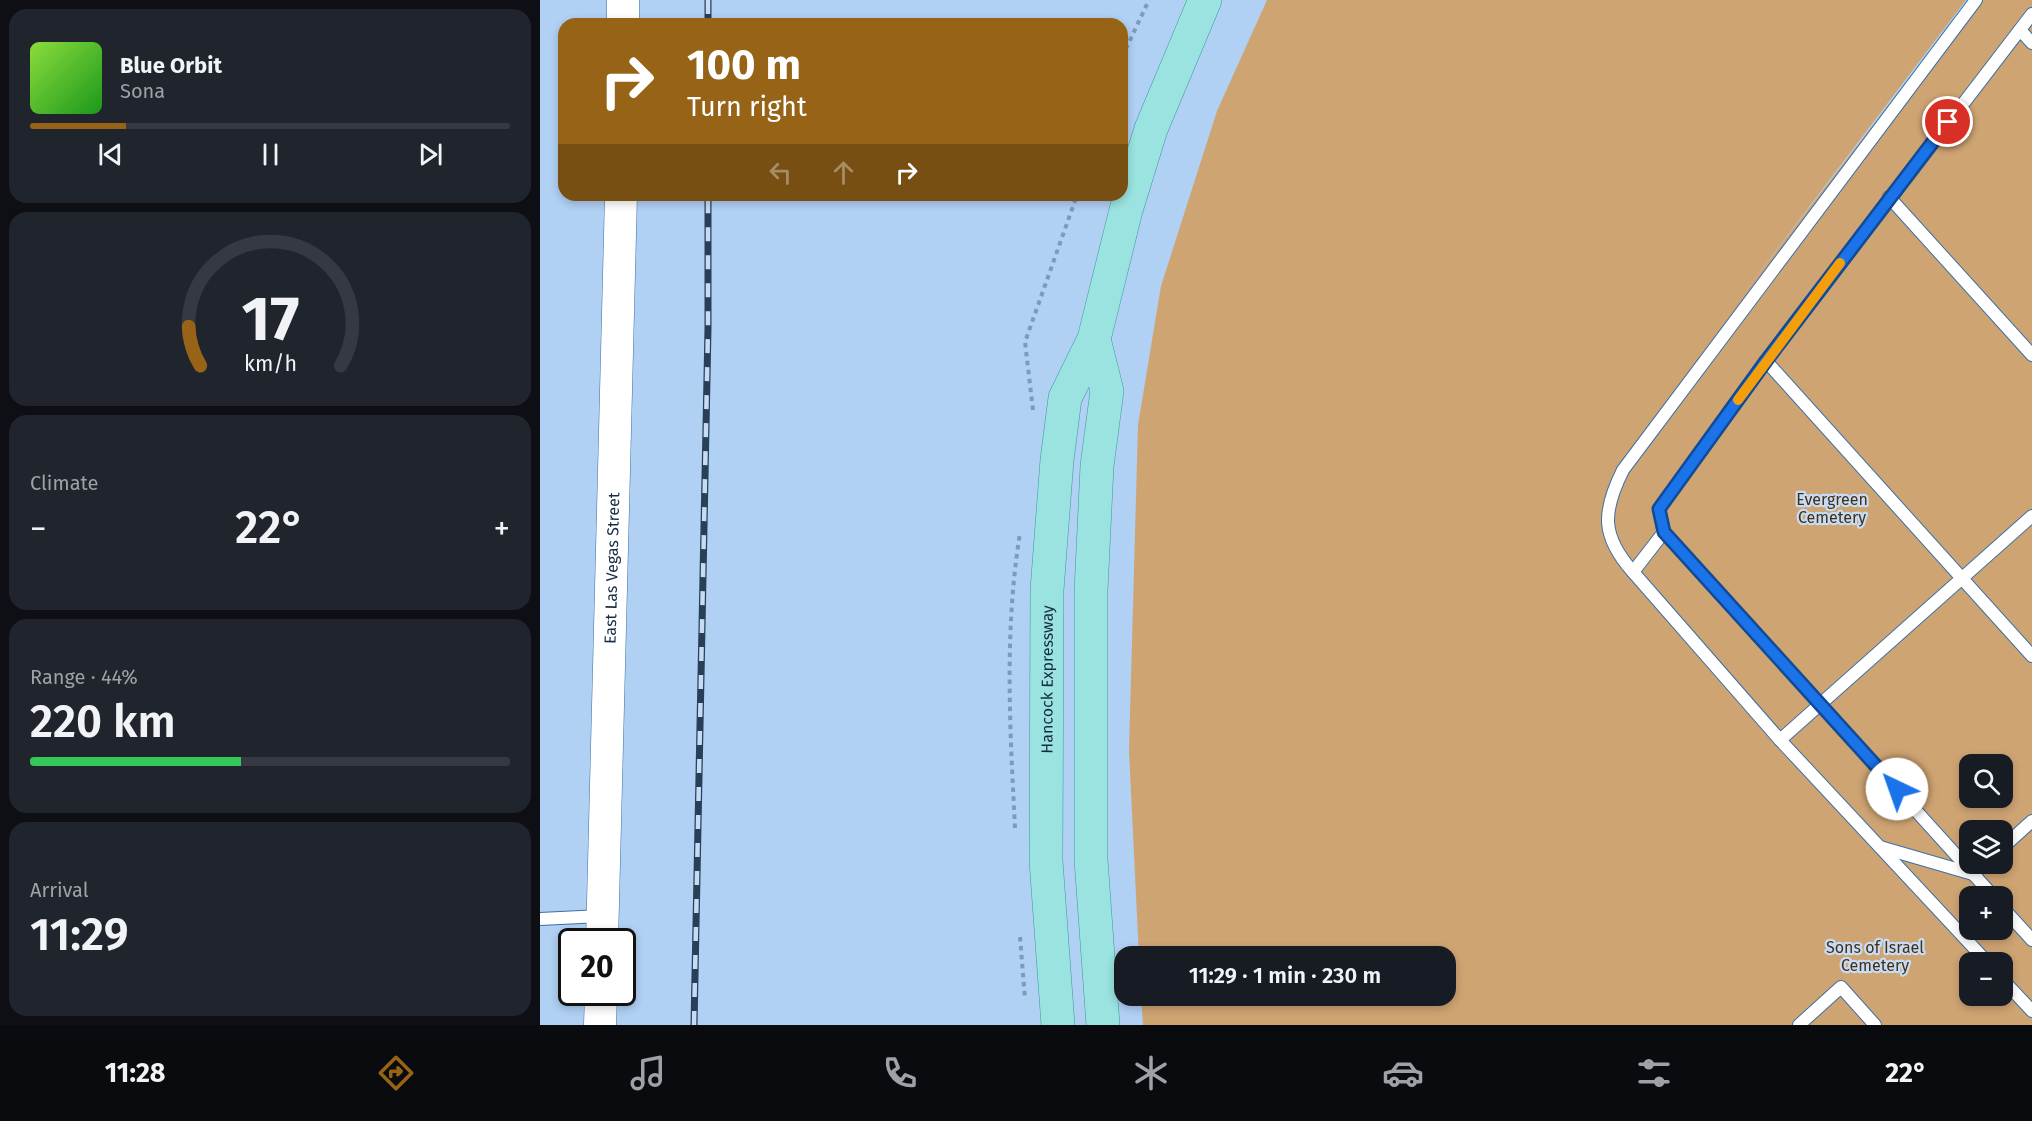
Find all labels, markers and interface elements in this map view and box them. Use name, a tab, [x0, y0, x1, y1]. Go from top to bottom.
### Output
text: 100 m	[687, 40, 801, 90]
icon: right	[588, 42, 666, 120]
text: Blue Orbit	[120, 52, 222, 79]
text: Sona	[120, 79, 165, 103]
text: Turn right	[687, 91, 807, 123]
pin	[1922, 96, 1973, 147]
icon: arrive	[1931, 105, 1964, 138]
icon: previous	[94, 138, 127, 171]
icon: pause	[254, 138, 287, 171]
icon: next	[414, 138, 447, 171]
icon: left	[764, 156, 797, 189]
icon: ahead	[827, 156, 860, 189]
icon: right	[890, 156, 923, 189]
text: 17	[241, 282, 299, 357]
text: km/h	[243, 352, 297, 378]
text: Climate	[30, 471, 98, 495]
park label: Evergreen Cemetery	[1796, 490, 1868, 527]
street label: East Las Vegas Street	[601, 492, 623, 644]
text: 22°	[235, 501, 305, 555]
text: −	[30, 509, 47, 549]
text: +	[494, 509, 510, 549]
street label: Hancock Expressway	[1037, 605, 1057, 754]
text: Range · 44%	[30, 665, 138, 689]
text: 220 km	[30, 695, 176, 749]
map controls	[1959, 754, 2013, 1006]
button: search	[1959, 754, 2013, 808]
position arrow	[1865, 757, 1929, 821]
button: layers	[1959, 820, 2013, 874]
text: Arrival	[30, 878, 89, 902]
button: +	[1959, 886, 2013, 940]
text: 11:29	[30, 908, 129, 962]
speed limit sign: 20	[558, 928, 636, 1006]
park label: Sons of Israel Cemetery	[1826, 938, 1924, 975]
button: −	[1959, 952, 2013, 1006]
text: 11:29 · 1 min · 230 m	[1189, 962, 1381, 989]
icon: directions	[375, 1052, 417, 1094]
icon: music	[627, 1052, 669, 1094]
icon: phone	[879, 1052, 921, 1094]
icon: climate	[1130, 1052, 1172, 1094]
icon: car	[1382, 1052, 1424, 1094]
icon: filters	[1633, 1052, 1675, 1094]
text: 11:28	[105, 1057, 166, 1089]
text: 22°	[1885, 1057, 1927, 1089]

